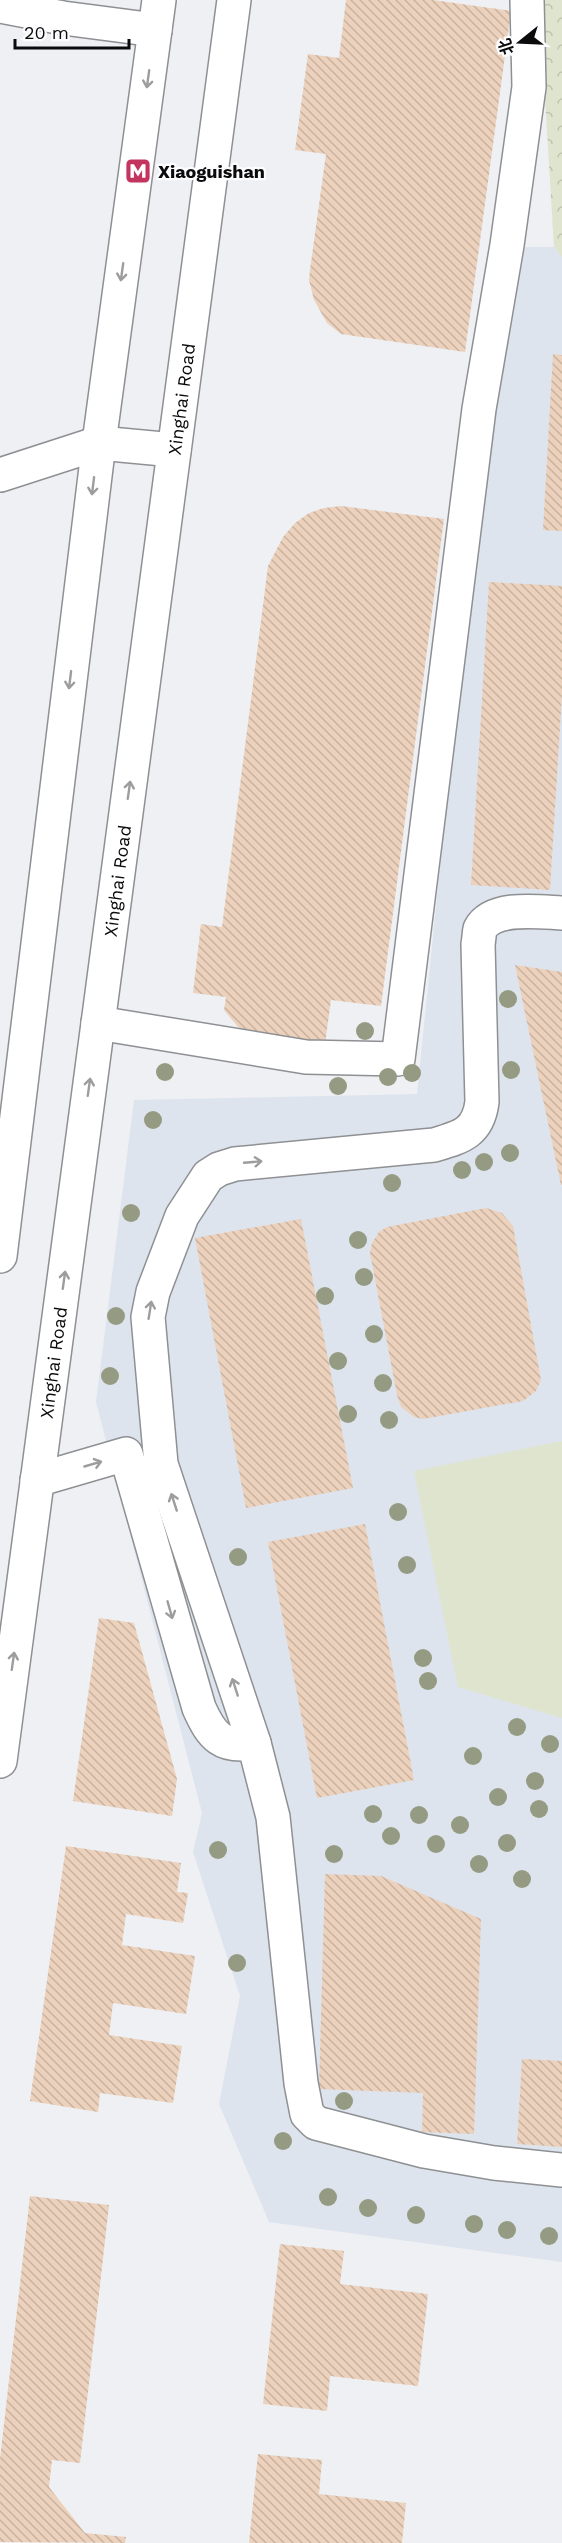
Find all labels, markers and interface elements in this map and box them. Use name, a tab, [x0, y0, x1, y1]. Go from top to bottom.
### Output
scale bar	[15, 12, 129, 50]
north arrow	[490, 12, 550, 72]
text: 20 m	[24, 22, 69, 43]
text: 北	[495, 36, 518, 57]
one-way arrow	[142, 68, 153, 88]
metro station icon: Xiaoguishan	[123, 156, 153, 186]
place label: Xiaoguishan	[158, 161, 265, 182]
one-way arrow	[116, 262, 127, 281]
street label: Xinghai Road	[163, 342, 199, 456]
one-way arrow	[88, 476, 99, 496]
one-way arrow	[64, 669, 75, 689]
one-way arrow	[123, 780, 134, 800]
street label: Xinghai Road	[99, 824, 135, 938]
one-way arrow	[84, 1078, 95, 1097]
one-way arrow	[242, 1156, 262, 1167]
one-way arrow	[58, 1271, 69, 1291]
one-way arrow	[144, 1301, 155, 1320]
street label: Xinghai Road	[35, 1305, 71, 1420]
one-way arrow	[84, 1458, 103, 1469]
one-way arrow	[167, 1493, 178, 1512]
one-way arrow	[165, 1600, 177, 1619]
one-way arrow	[8, 1652, 19, 1671]
one-way arrow	[229, 1678, 240, 1697]

